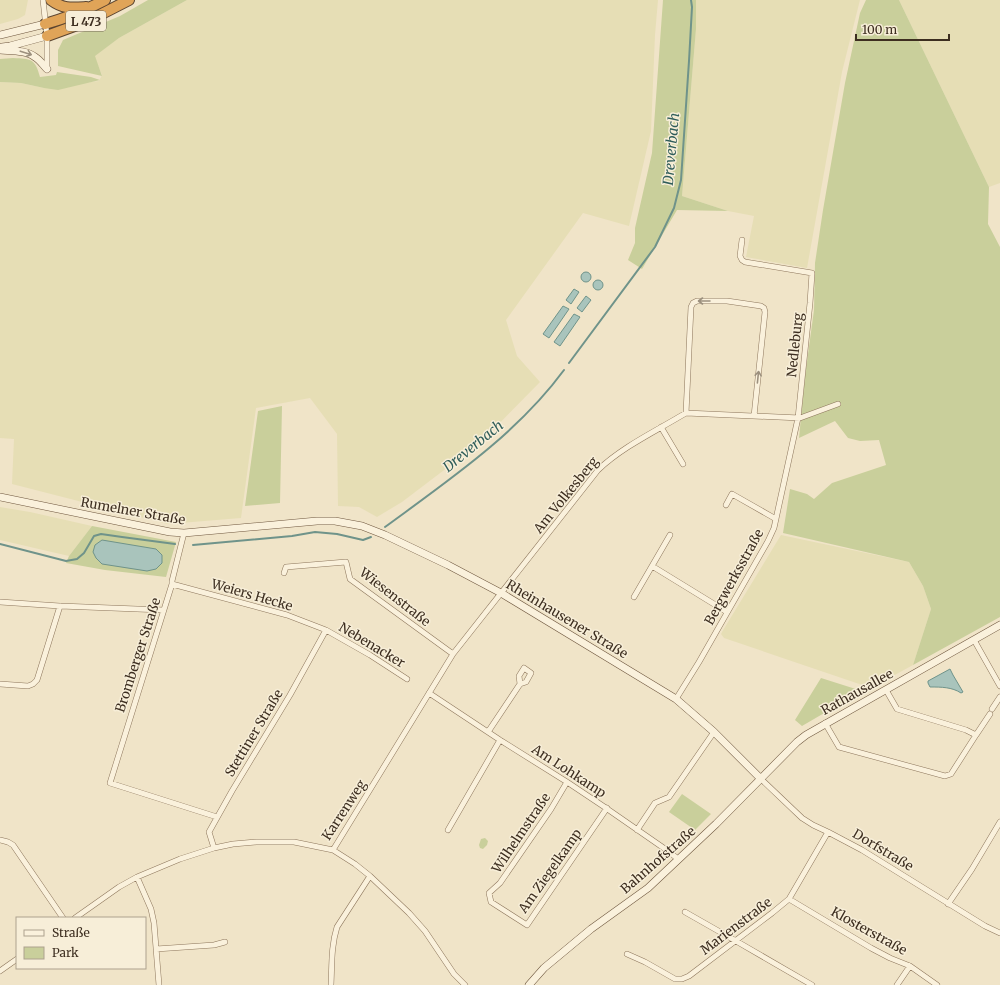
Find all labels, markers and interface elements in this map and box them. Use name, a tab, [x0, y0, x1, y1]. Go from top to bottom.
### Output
road number: L 473	[66, 11, 106, 31]
scale bar	[856, 16, 949, 42]
text: 100 m	[862, 22, 897, 37]
one-way arrow	[20, 50, 32, 58]
water label: Dreverbach	[659, 112, 683, 187]
one-way arrow	[698, 297, 711, 305]
street label: Nedleburg	[783, 312, 807, 378]
one-way arrow	[754, 371, 762, 384]
water label: Dreverbach	[438, 416, 507, 477]
street label: Am Volkesberg	[529, 453, 602, 538]
street label: Rumelner Straße	[79, 493, 187, 529]
street label: Bergwerksstraße	[701, 526, 767, 628]
street label: Wiesenstraße	[355, 563, 434, 630]
street label: Weiers Hecke	[208, 575, 295, 615]
street label: Rheinhausener Straße	[503, 576, 631, 662]
street label: Bromberger Straße	[111, 595, 165, 714]
street label: Nebenacker	[336, 619, 408, 671]
street label: Rathausallee	[818, 665, 896, 719]
street label: Stettiner Straße	[221, 686, 287, 780]
street label: Am Lohkamp	[528, 740, 609, 801]
street label: Karrenweg	[318, 777, 370, 843]
street label: Wilhelmstraße	[487, 790, 554, 877]
street label: Bahnhofstraße	[617, 823, 699, 897]
street label: Dorfstraße	[850, 825, 917, 875]
street label: Am Ziegelkamp	[514, 826, 585, 917]
street label: Marienstraße	[697, 894, 775, 958]
street label: Klosterstraße	[828, 903, 910, 959]
legend	[16, 917, 146, 969]
text: Straße	[52, 925, 90, 940]
text: Park	[52, 945, 79, 960]

